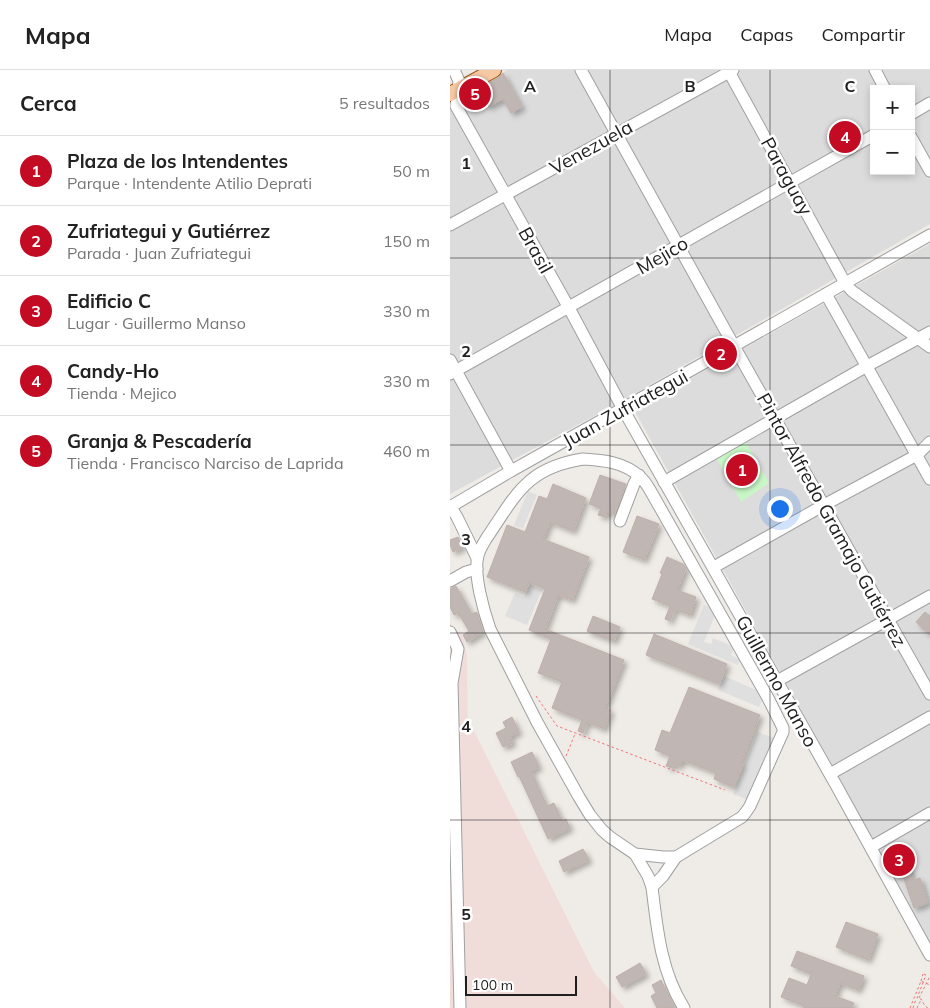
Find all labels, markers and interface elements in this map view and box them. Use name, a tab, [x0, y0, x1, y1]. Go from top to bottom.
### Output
text: Mapa	[25, 20, 91, 50]
text: Mapa	[664, 23, 712, 46]
text: Capas	[740, 23, 794, 46]
text: Compartir	[822, 23, 905, 46]
pin: 5	[459, 75, 491, 113]
text: A	[524, 76, 536, 96]
text: B	[684, 76, 696, 96]
text: C	[845, 76, 856, 96]
map controls	[870, 85, 915, 175]
button: +	[870, 85, 915, 130]
text: Cerca	[20, 90, 77, 116]
text: 5 resultados	[339, 93, 430, 113]
street label: Venezuela	[545, 114, 637, 180]
pin: 4	[829, 118, 861, 156]
button: −	[870, 130, 915, 175]
street label: Paraguay	[756, 133, 818, 219]
text: Plaza de los Intendentes	[67, 149, 288, 173]
text: 1	[461, 153, 471, 173]
text: 1	[31, 161, 41, 181]
text: 50 m	[393, 161, 430, 181]
text: Parque · Intendente Atilio Deprati	[67, 173, 312, 193]
text: Zufriategui y Gutiérrez	[67, 219, 270, 243]
street label: Brasil	[513, 222, 559, 278]
text: 2	[31, 231, 41, 251]
text: 150 m	[383, 231, 430, 251]
street label: Mejico	[632, 231, 692, 279]
text: Parada · Juan Zufriategui	[67, 243, 251, 263]
text: Edificio C	[67, 289, 151, 313]
text: 3	[31, 301, 41, 321]
text: 330 m	[383, 301, 430, 321]
text: Lugar · Guillermo Manso	[67, 313, 246, 333]
pin: 2	[705, 335, 737, 373]
text: 2	[461, 341, 471, 361]
text: Candy-Ho	[67, 359, 159, 383]
street label: Juan Zufriategui	[558, 364, 692, 452]
text: 4	[31, 371, 41, 391]
text: 330 m	[383, 371, 430, 391]
text: Tienda · Mejico	[67, 383, 177, 403]
street label: Pintor Alfredo Gramajo Gutiérrez	[752, 389, 912, 652]
text: Granja & Pescadería	[67, 429, 252, 453]
text: 5	[31, 441, 41, 461]
text: 460 m	[383, 441, 430, 461]
pin: 1	[726, 451, 758, 489]
text: Tienda · Francisco Narciso de Laprida	[67, 453, 344, 473]
your location	[767, 496, 793, 522]
text: 3	[461, 529, 471, 549]
street label: Guillermo Manso	[731, 611, 823, 751]
text: 4	[461, 716, 471, 736]
pin: 3	[883, 841, 915, 879]
text: 5	[461, 904, 471, 924]
scale bar	[465, 973, 578, 996]
text: 100 m	[472, 976, 513, 994]

